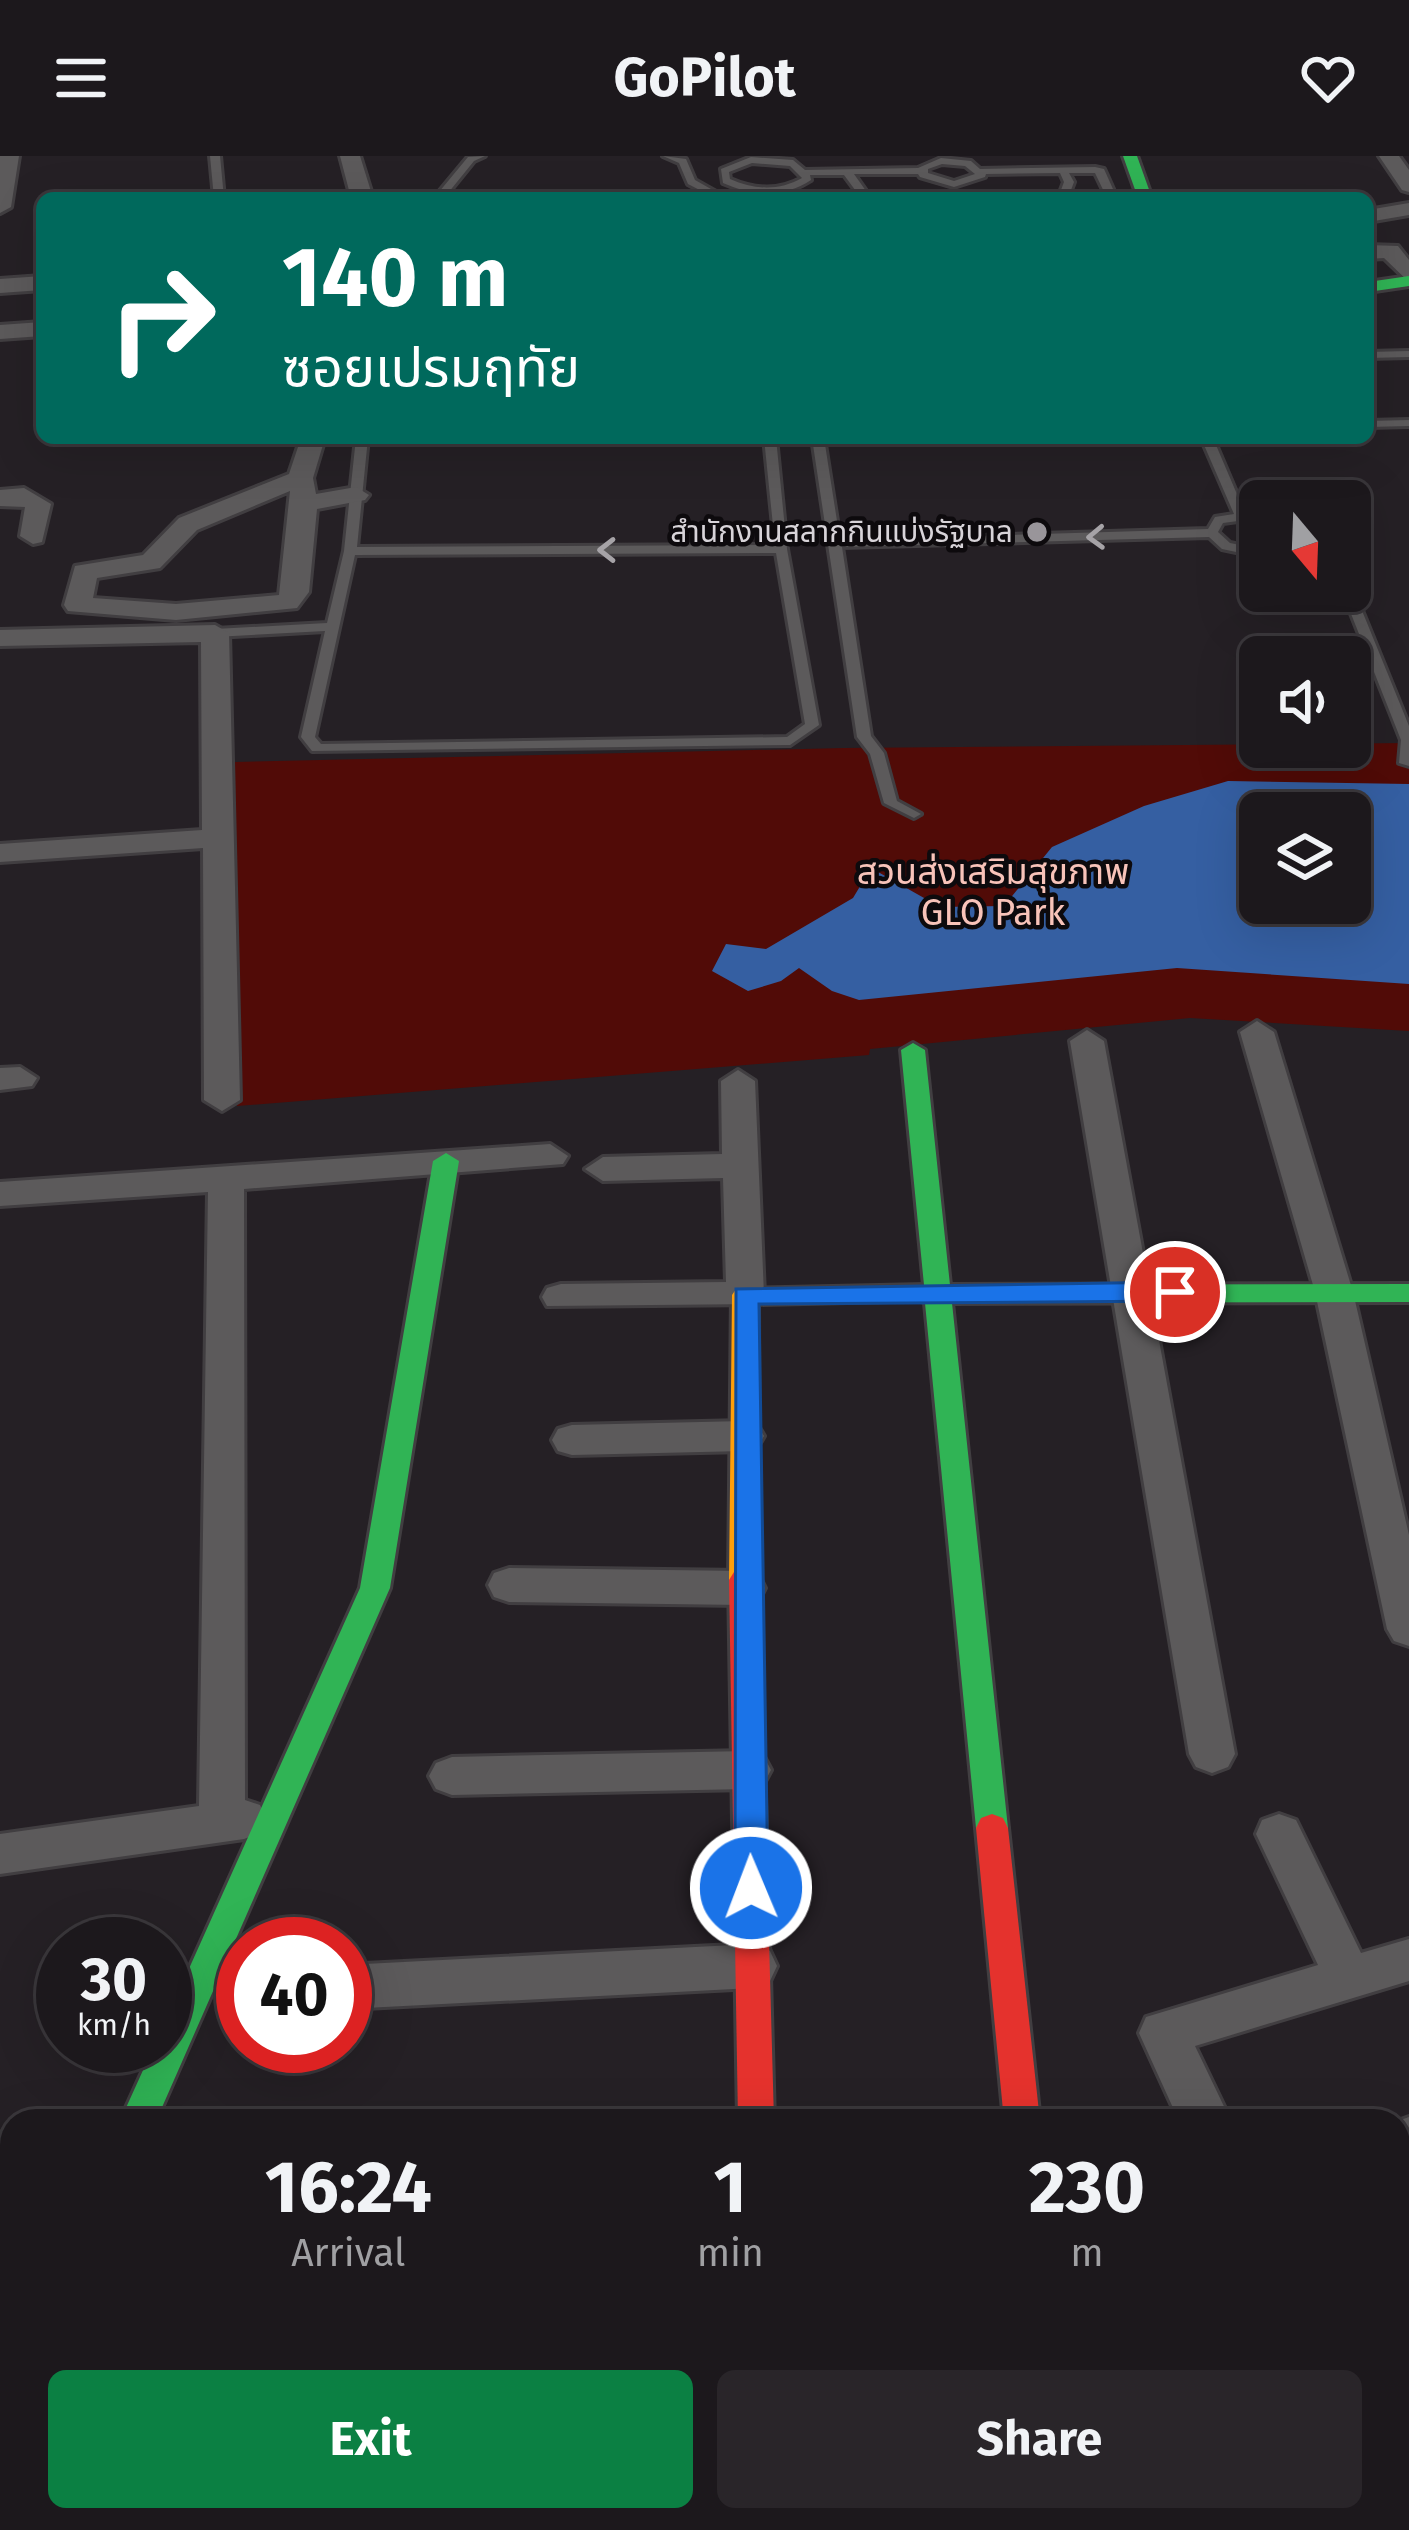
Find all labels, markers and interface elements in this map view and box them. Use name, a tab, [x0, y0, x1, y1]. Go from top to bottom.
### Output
icon: menu	[48, 45, 114, 111]
icon: heart	[1295, 45, 1361, 111]
text: GoPilot	[613, 46, 796, 110]
text: 140 m	[282, 227, 508, 328]
icon: right	[84, 240, 240, 396]
text: ซอยเปรมฤทัย	[282, 336, 580, 400]
north arrow	[1239, 480, 1371, 612]
map controls	[1239, 480, 1371, 924]
place label: สำนักงานสลากกินแบ่งรัฐบาล	[670, 514, 1013, 550]
marker: สำนักงานสลากกินแบ่งรัฐบาล	[1024, 519, 1050, 545]
one-way arrow	[1086, 524, 1105, 550]
one-way arrow	[597, 537, 615, 563]
button: sound	[1239, 636, 1371, 768]
button: layers	[1239, 792, 1371, 924]
park label: สวนส่งเสริมสุขภาพ GLO Park	[857, 850, 1129, 935]
pin	[1124, 1241, 1226, 1343]
icon: arrive	[1142, 1259, 1208, 1325]
position arrow	[688, 1825, 814, 1951]
speed limit sign: 40	[216, 1917, 372, 2073]
text: 30	[81, 1944, 147, 2016]
text: km/h	[77, 2007, 151, 2043]
text: 16:24	[265, 2145, 432, 2231]
text: 1	[714, 2145, 747, 2231]
text: 230	[1029, 2145, 1145, 2231]
text: Arrival	[291, 2230, 405, 2276]
text: min	[697, 2230, 764, 2276]
text: m	[1070, 2230, 1104, 2276]
button: Exit	[48, 2370, 693, 2508]
button: Share	[717, 2370, 1362, 2508]

